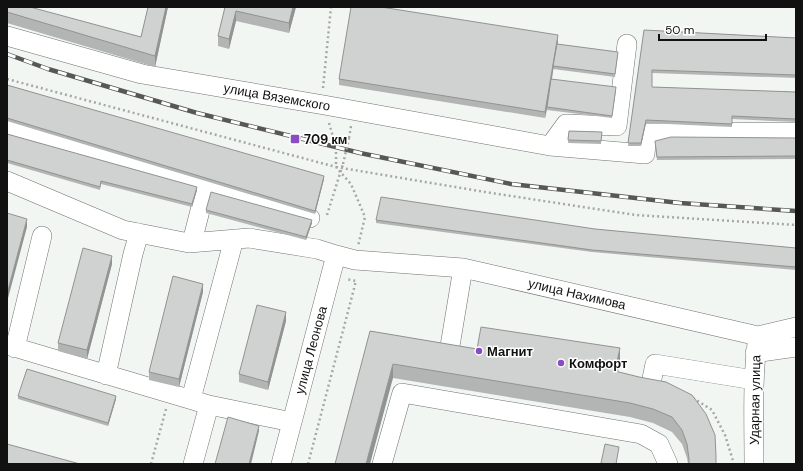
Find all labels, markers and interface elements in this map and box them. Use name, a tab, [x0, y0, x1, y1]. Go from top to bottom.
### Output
scale bar	[659, 16, 766, 42]
text: 50 m	[665, 22, 694, 38]
street label: улица Вяземского	[222, 79, 332, 115]
place label: 709 км	[304, 131, 348, 148]
marker: 709 км	[289, 133, 301, 145]
street label: улица Нахимова	[526, 275, 628, 314]
street label: улица Леонова	[291, 303, 331, 396]
place label: Магнит	[487, 343, 533, 360]
marker: Магнит	[474, 346, 484, 356]
street label: Ударная улица	[746, 354, 764, 445]
place label: Комфорт	[569, 355, 627, 372]
marker: Комфорт	[556, 358, 566, 368]

